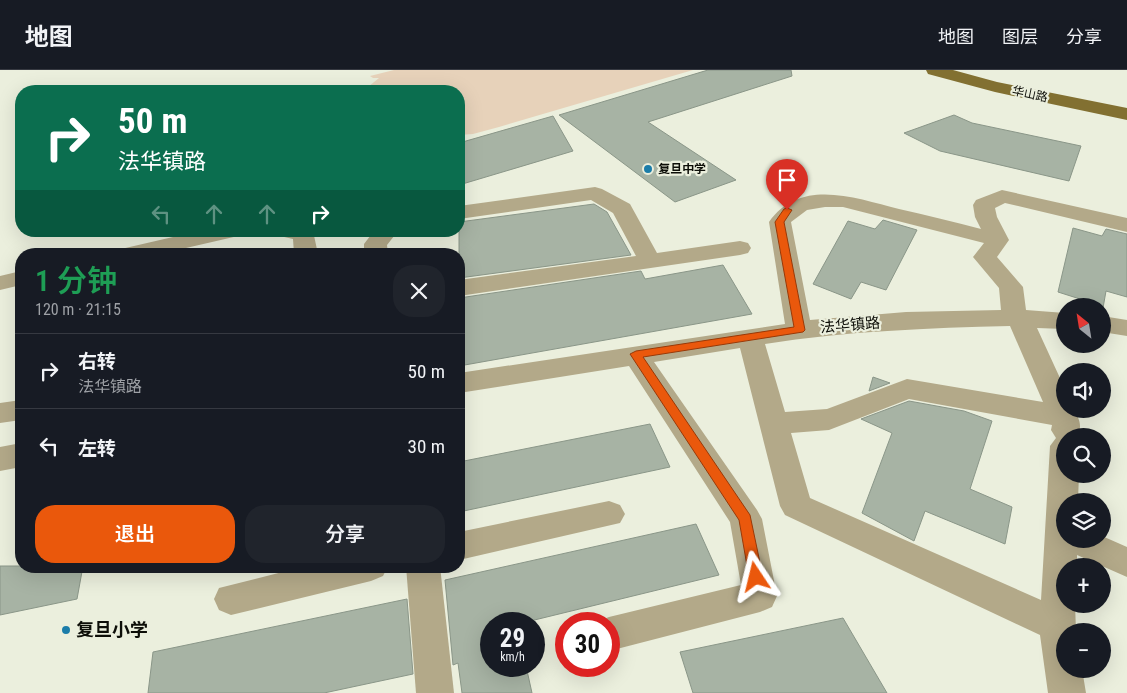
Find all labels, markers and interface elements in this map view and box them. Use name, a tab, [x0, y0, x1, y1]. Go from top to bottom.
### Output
text: 地图	[25, 23, 73, 51]
text: 地图	[938, 26, 974, 47]
text: 图层	[1002, 26, 1038, 47]
text: 分享	[1066, 26, 1102, 47]
street label: 华山路	[1011, 83, 1049, 105]
text: 50 m	[118, 101, 187, 142]
icon: right	[35, 105, 100, 170]
text: 法华镇路	[118, 149, 206, 174]
pin	[766, 159, 808, 210]
place label: 复旦中学	[658, 162, 706, 176]
marker: 复旦中学	[642, 163, 654, 175]
icon: arrive	[773, 166, 801, 194]
icon: left	[147, 200, 175, 228]
icon: ahead	[200, 200, 228, 228]
icon: ahead	[253, 200, 281, 228]
icon: right	[306, 200, 334, 228]
text: 1 分钟	[35, 263, 117, 298]
button: close	[393, 265, 445, 317]
north arrow	[1056, 298, 1111, 352]
map controls	[1056, 298, 1111, 678]
text: 120 m · 21:15	[35, 300, 121, 319]
street label: 法华镇路	[819, 313, 881, 337]
text: 右转	[78, 350, 116, 373]
icon: right	[35, 357, 63, 385]
text: 50 m	[408, 360, 445, 383]
button: sound	[1056, 363, 1111, 418]
text: 法华镇路	[78, 377, 142, 396]
button: search	[1056, 428, 1111, 483]
icon: left	[35, 432, 63, 460]
text: 30 m	[408, 435, 445, 458]
text: 左转	[78, 437, 116, 460]
button: layers	[1056, 493, 1111, 548]
button: 退出	[35, 505, 235, 563]
button: 分享	[245, 505, 445, 563]
position arrow	[729, 550, 781, 602]
button: +	[1056, 558, 1111, 613]
speed limit sign: 30	[555, 612, 620, 677]
place label: 复旦小学	[76, 619, 148, 640]
button: −	[1056, 623, 1111, 678]
marker: 复旦小学	[60, 624, 72, 636]
text: 29	[500, 624, 525, 653]
text: km/h	[500, 650, 525, 664]

